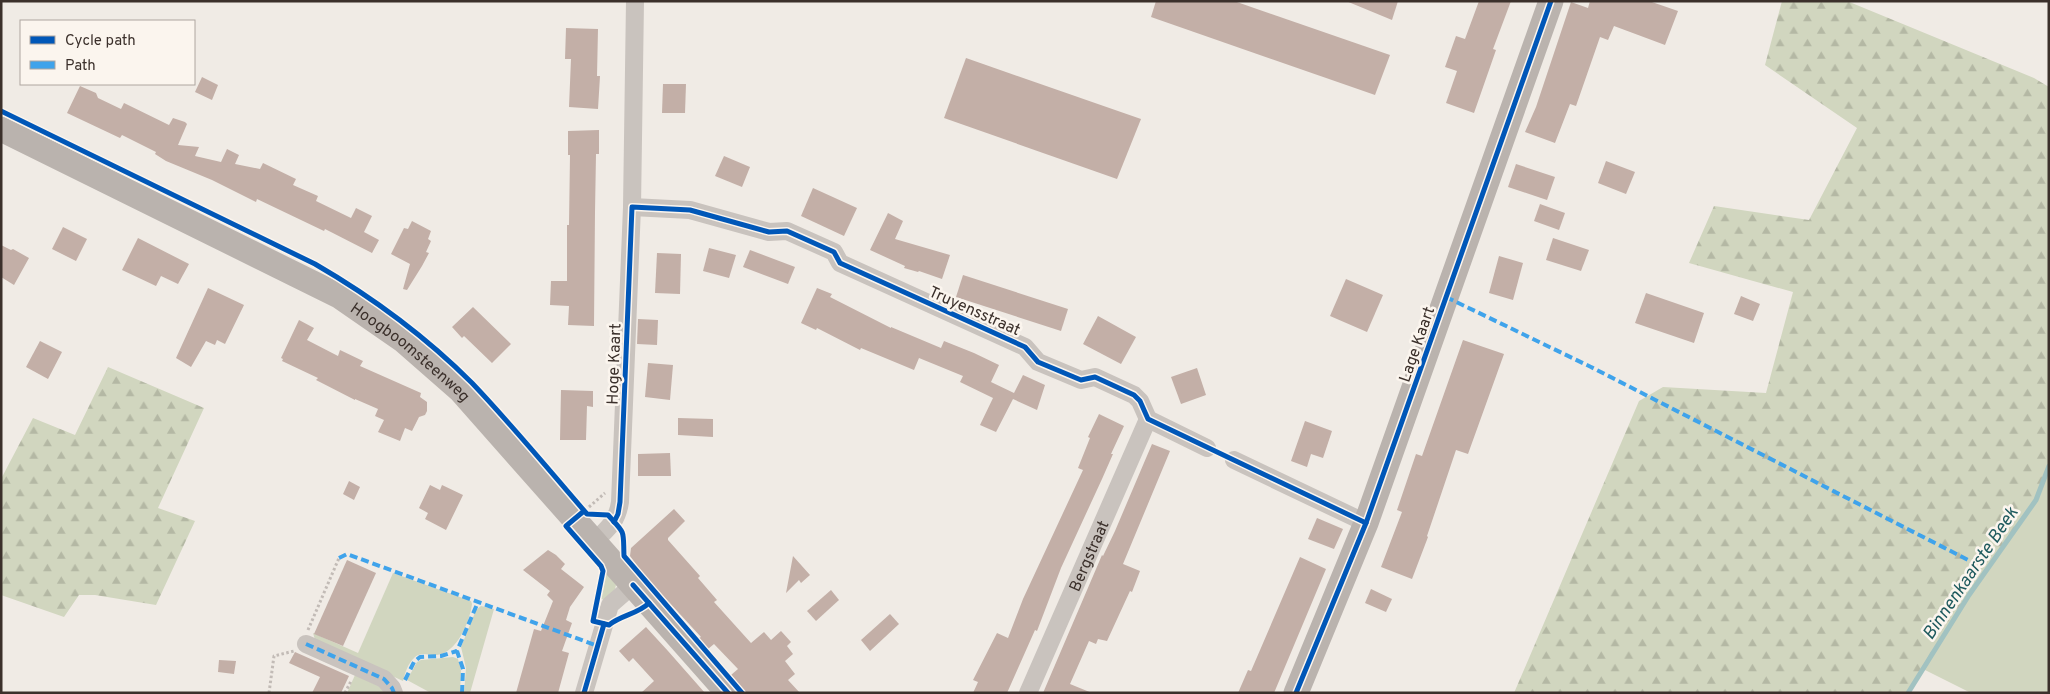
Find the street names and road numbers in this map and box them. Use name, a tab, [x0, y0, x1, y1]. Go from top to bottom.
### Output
street label: Truyensstraat	[925, 283, 1023, 341]
street label: Hoogboomsteenweg	[346, 299, 474, 407]
street label: Lage Kaart	[1396, 304, 1440, 385]
street label: Hoge Kaart	[604, 323, 626, 405]
street label: Bergstraat	[1066, 518, 1114, 595]

